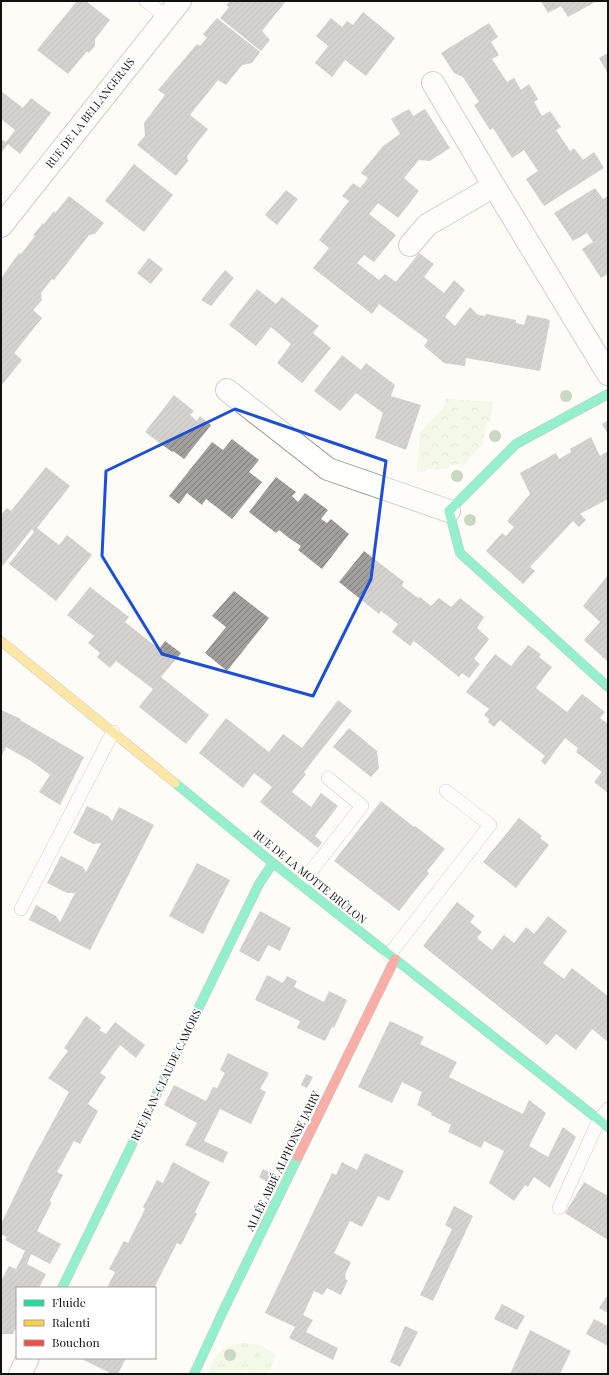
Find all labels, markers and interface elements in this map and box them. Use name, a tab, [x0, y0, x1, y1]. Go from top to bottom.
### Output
street label: RUE DE LA BELLANGERAIS	[42, 54, 137, 171]
street label: RUE DE LA MOTTE BRÛLON	[250, 826, 370, 927]
street label: RUE JEAN-CLAUDE CAMORS	[127, 1006, 204, 1143]
street label: ALLÉE ABBÉ ALPHONSE JARRY	[242, 1088, 323, 1234]
legend	[16, 1287, 156, 1359]
text: Fluide	[52, 1294, 86, 1310]
text: Ralenti	[52, 1314, 91, 1330]
text: Bouchon	[52, 1334, 100, 1350]

